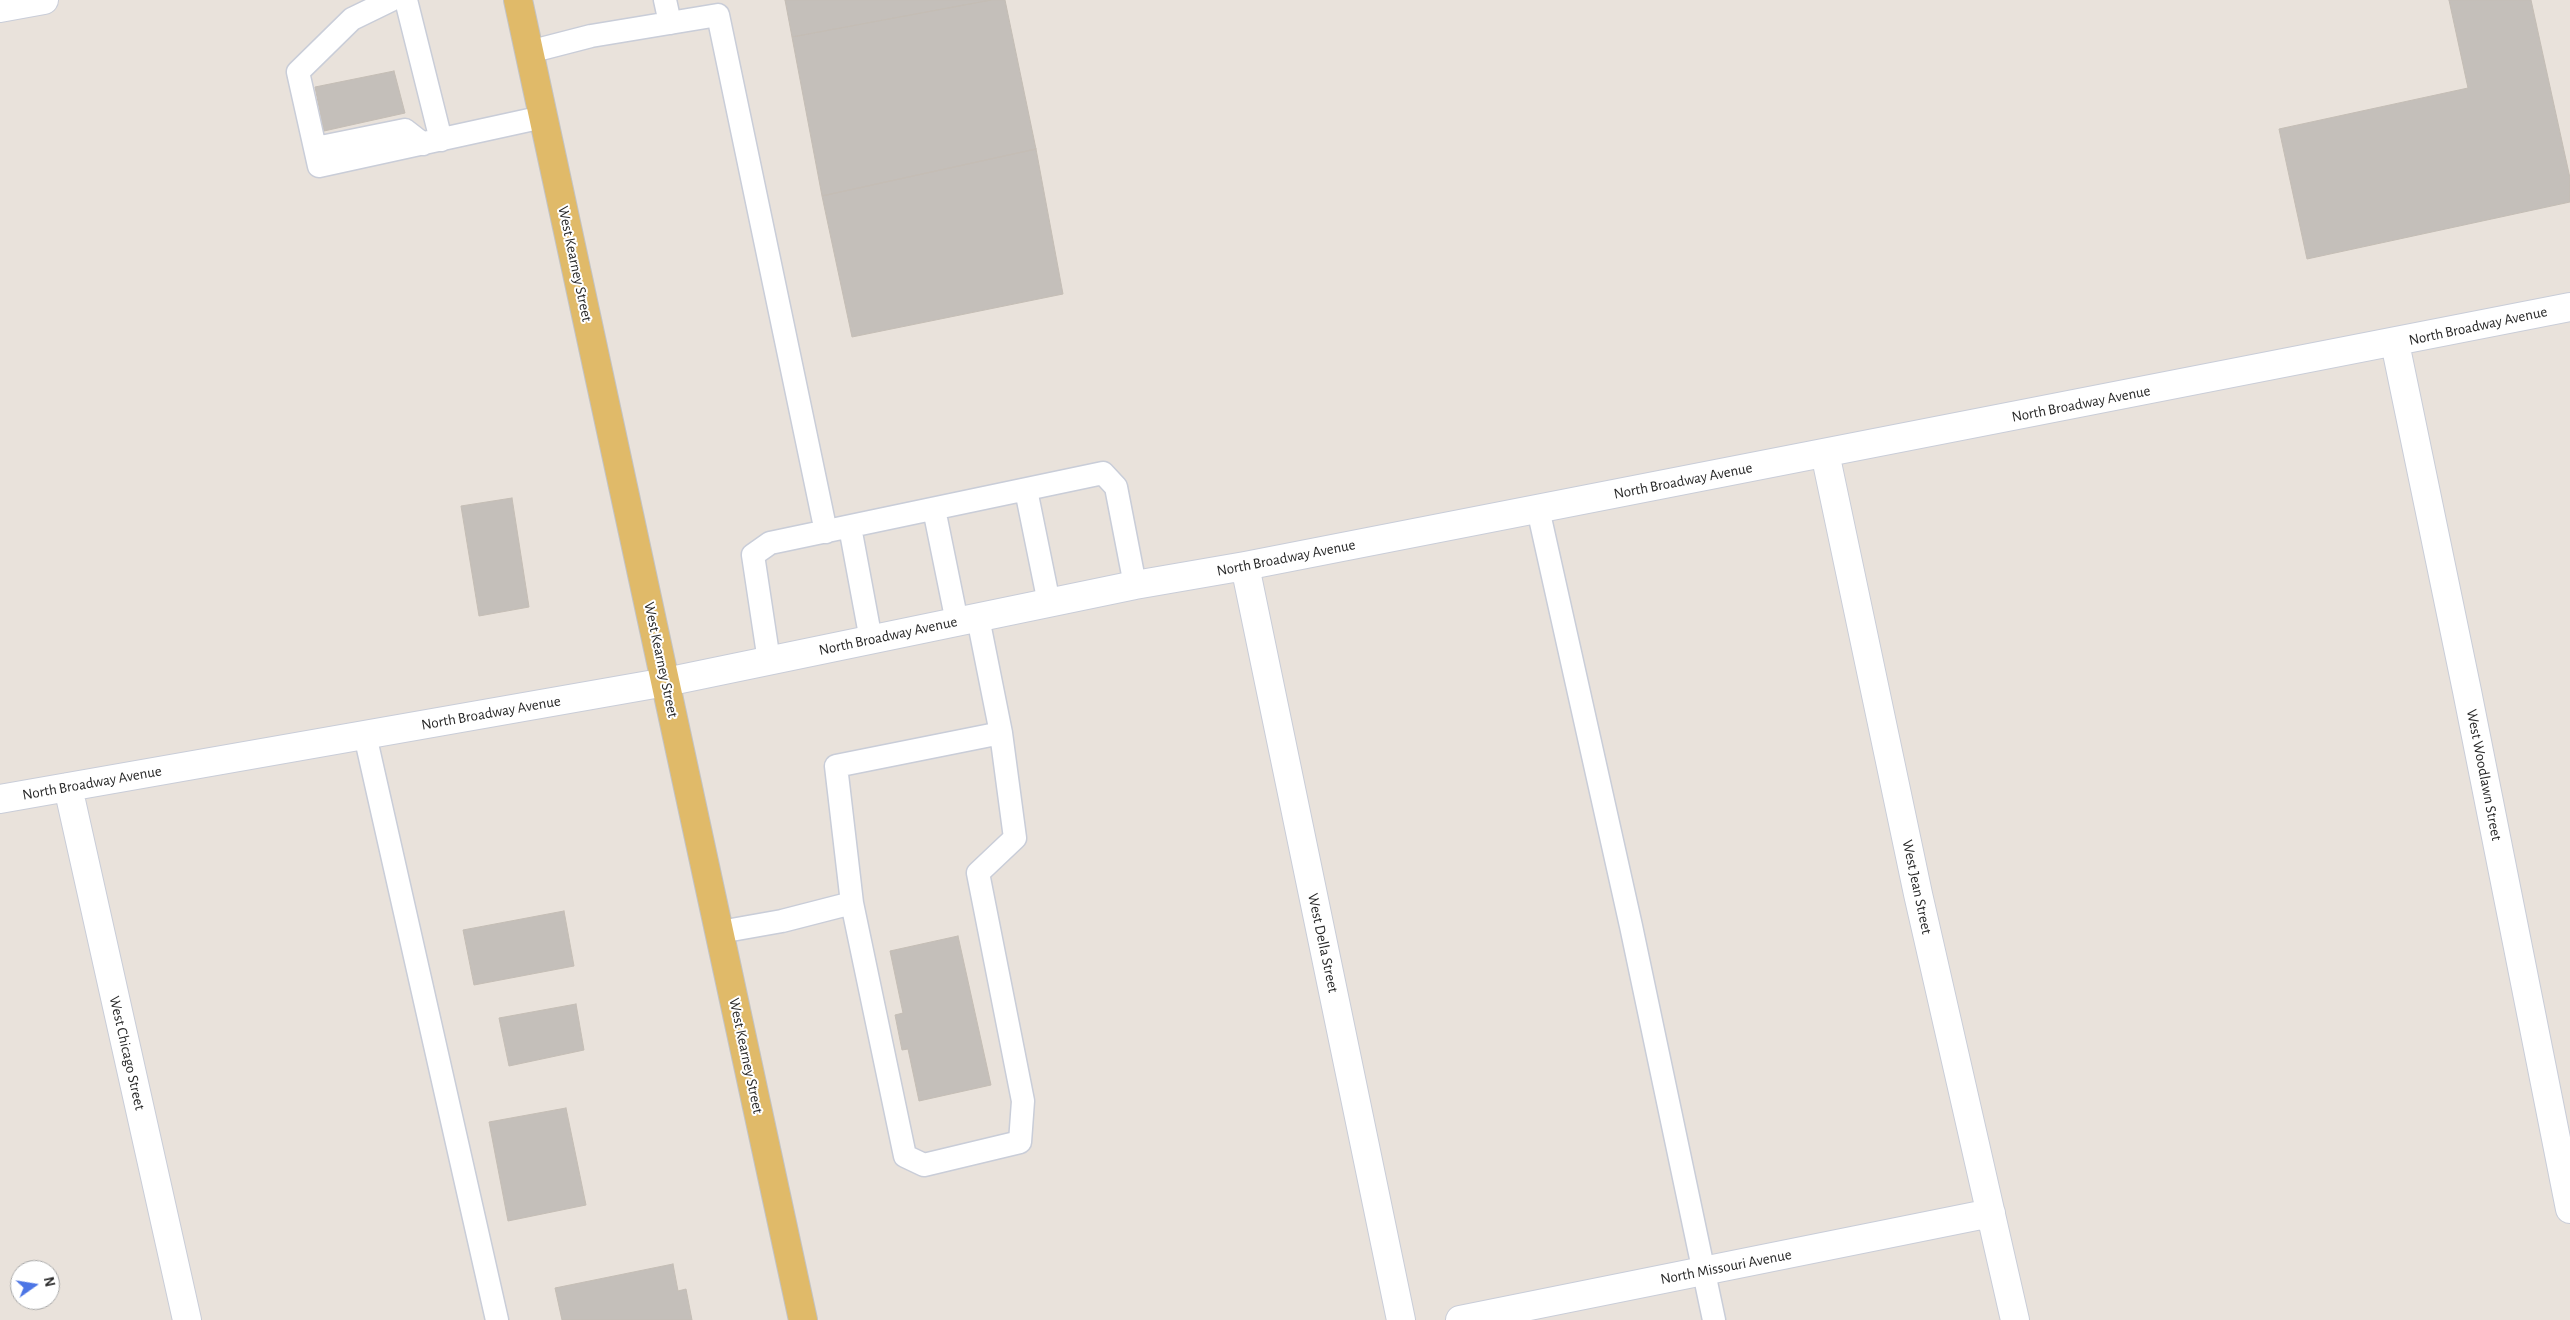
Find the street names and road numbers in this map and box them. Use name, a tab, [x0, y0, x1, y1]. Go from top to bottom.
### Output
street label: West Kearney Street	[554, 205, 596, 323]
street label: North Broadway Avenue	[2407, 303, 2549, 349]
street label: North Broadway Avenue	[2010, 382, 2152, 426]
street label: North Broadway Avenue	[1612, 459, 1754, 503]
street label: North Broadway Avenue	[1215, 536, 1357, 580]
street label: West Kearney Street	[640, 601, 682, 719]
street label: North Broadway Avenue	[817, 613, 959, 659]
street label: North Broadway Avenue	[420, 692, 562, 734]
street label: West Woodlawn Street	[2462, 708, 2506, 842]
street label: North Broadway Avenue	[21, 762, 163, 804]
street label: West Jean Street	[1898, 838, 1936, 936]
street label: West Della Street	[1304, 892, 1342, 994]
street label: West Chicago Street	[105, 994, 149, 1112]
street label: West Kearney Street	[725, 997, 767, 1115]
street label: North Missouri Avenue	[1659, 1245, 1793, 1289]

